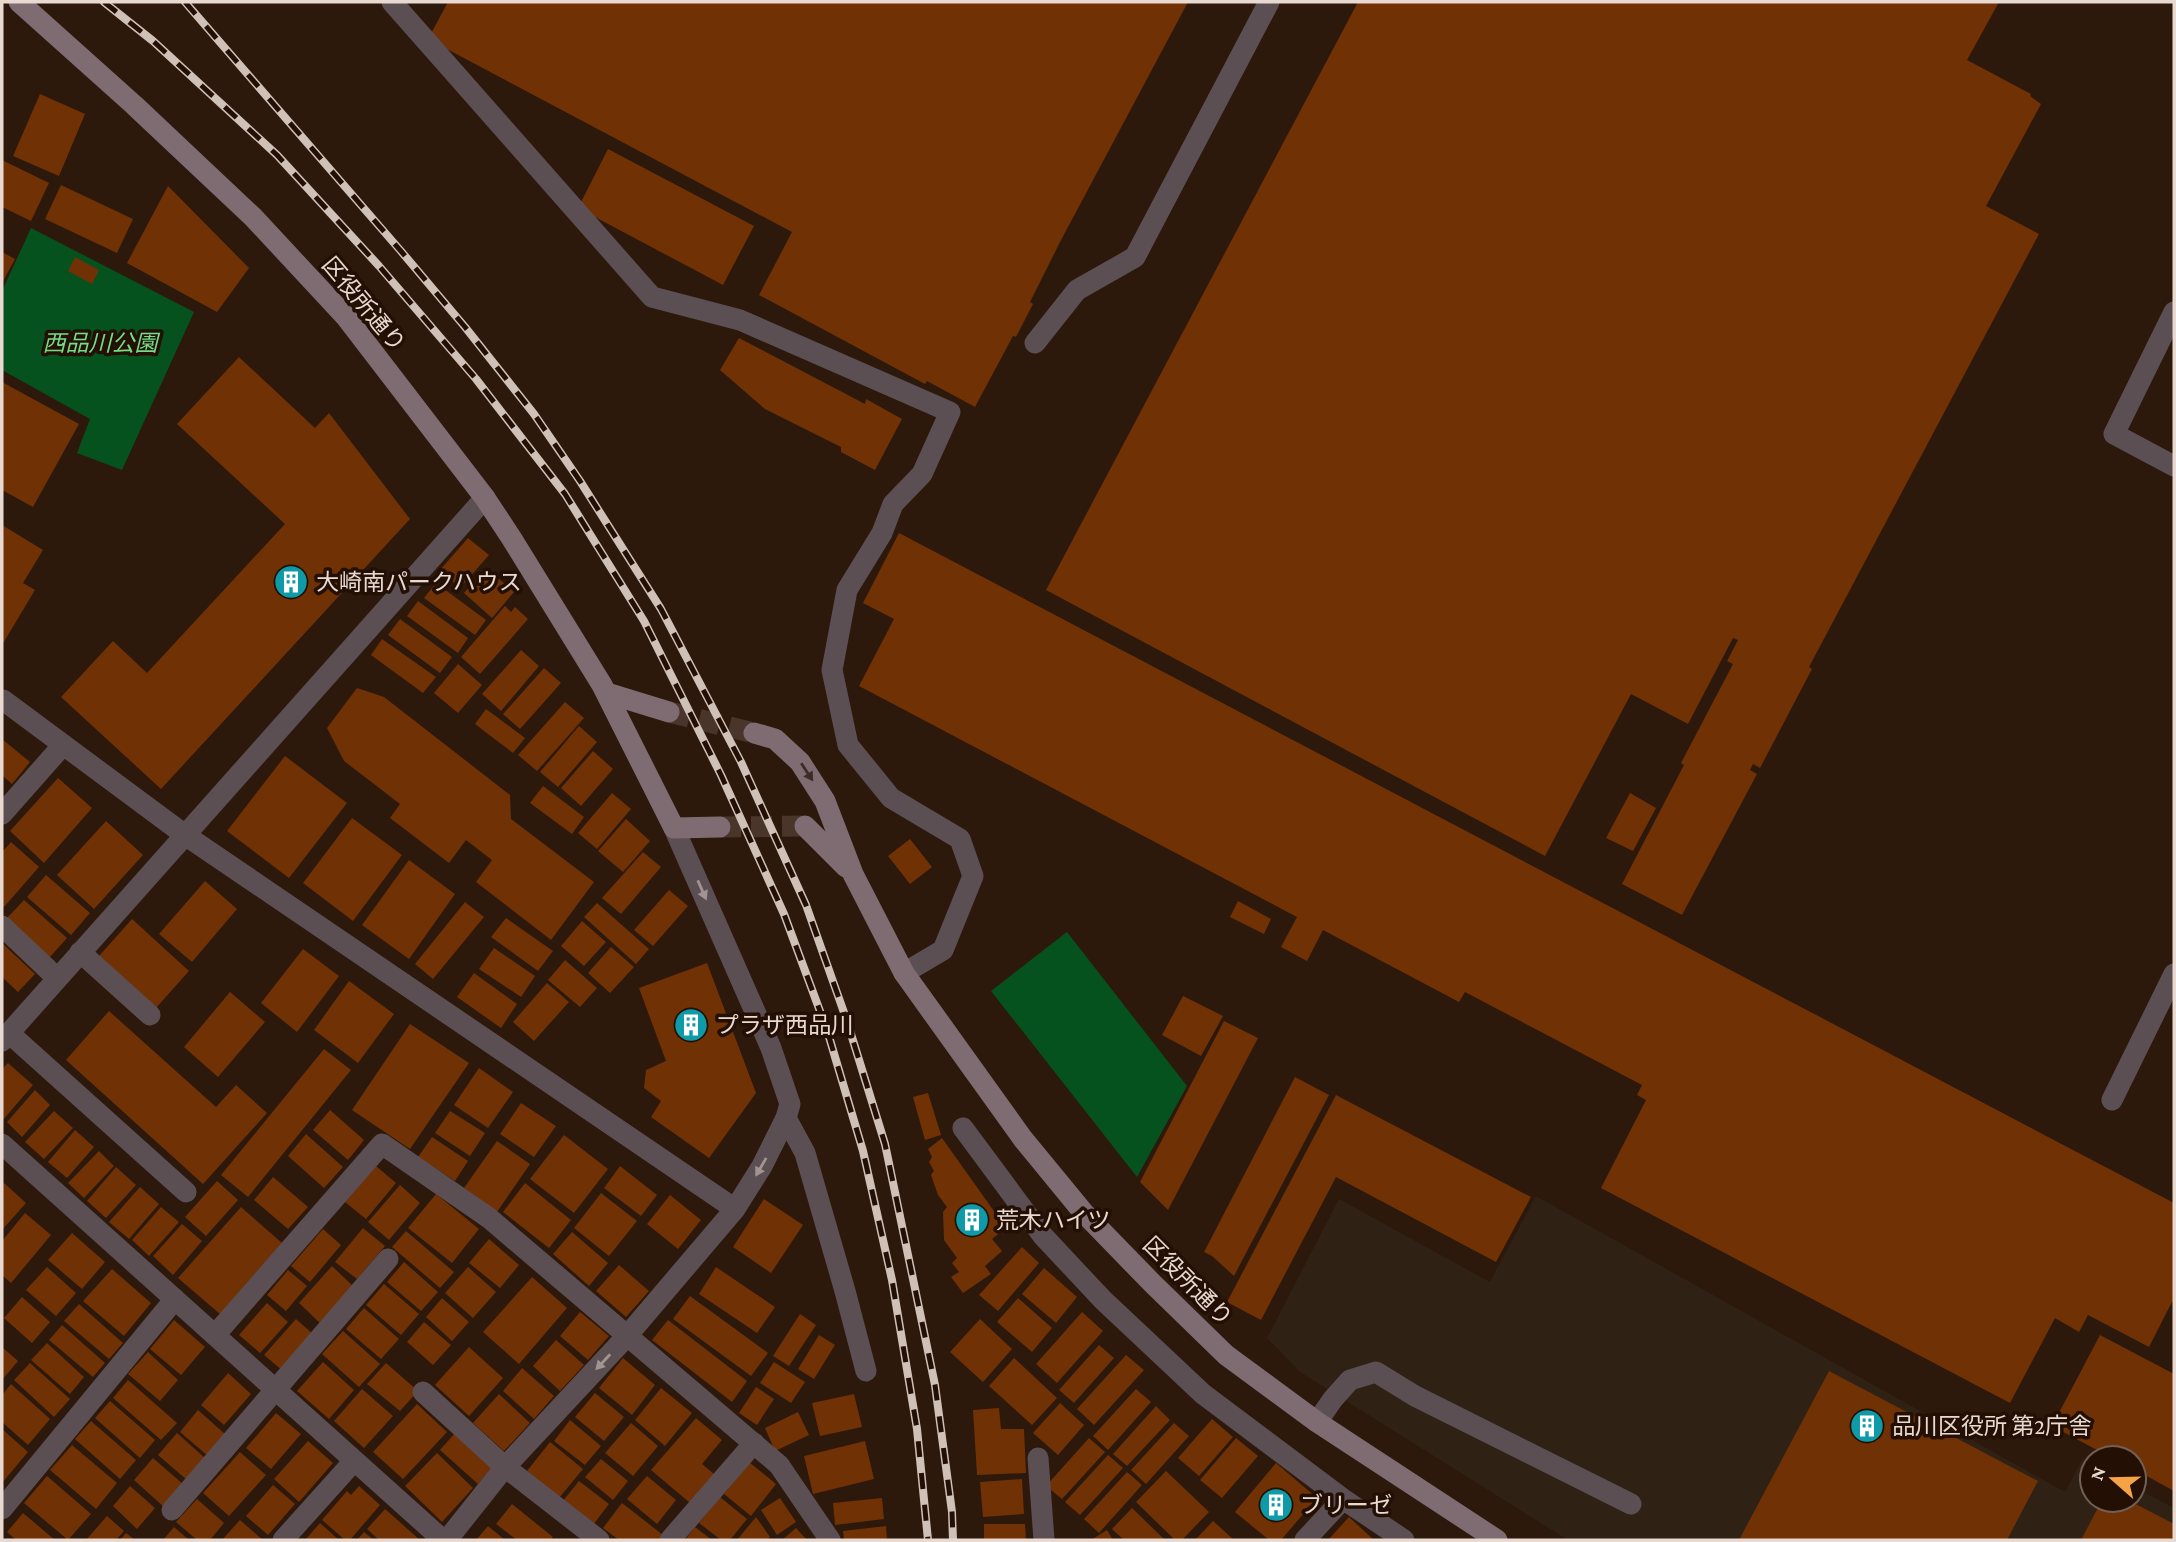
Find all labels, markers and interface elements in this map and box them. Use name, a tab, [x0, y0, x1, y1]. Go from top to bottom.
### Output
street label: 区役所通り	[317, 252, 411, 356]
park label: 西品川公園	[43, 330, 161, 356]
building icon: 大崎南パークハウス	[272, 563, 310, 601]
place label: 大崎南パークハウス	[316, 569, 522, 595]
one-way arrow	[800, 762, 813, 782]
one-way arrow	[697, 879, 708, 900]
building icon: プラザ西品川	[672, 1006, 710, 1044]
place label: プラザ西品川	[716, 1012, 854, 1038]
one-way arrow	[755, 1157, 767, 1176]
building icon: 荒木ハイツ	[953, 1201, 991, 1239]
place label: 荒木ハイツ	[996, 1207, 1111, 1233]
street label: 区役所通り	[1138, 1231, 1238, 1331]
one-way arrow	[595, 1353, 611, 1371]
building icon: 品川区役所 第2庁舎	[1848, 1407, 1886, 1445]
place label: 品川区役所 第2庁舎	[1892, 1413, 2091, 1439]
north arrow	[2078, 1444, 2148, 1514]
text: N	[2085, 1464, 2110, 1483]
building icon: ブリーゼ	[1257, 1486, 1295, 1524]
place label: ブリーゼ	[1300, 1492, 1392, 1518]

